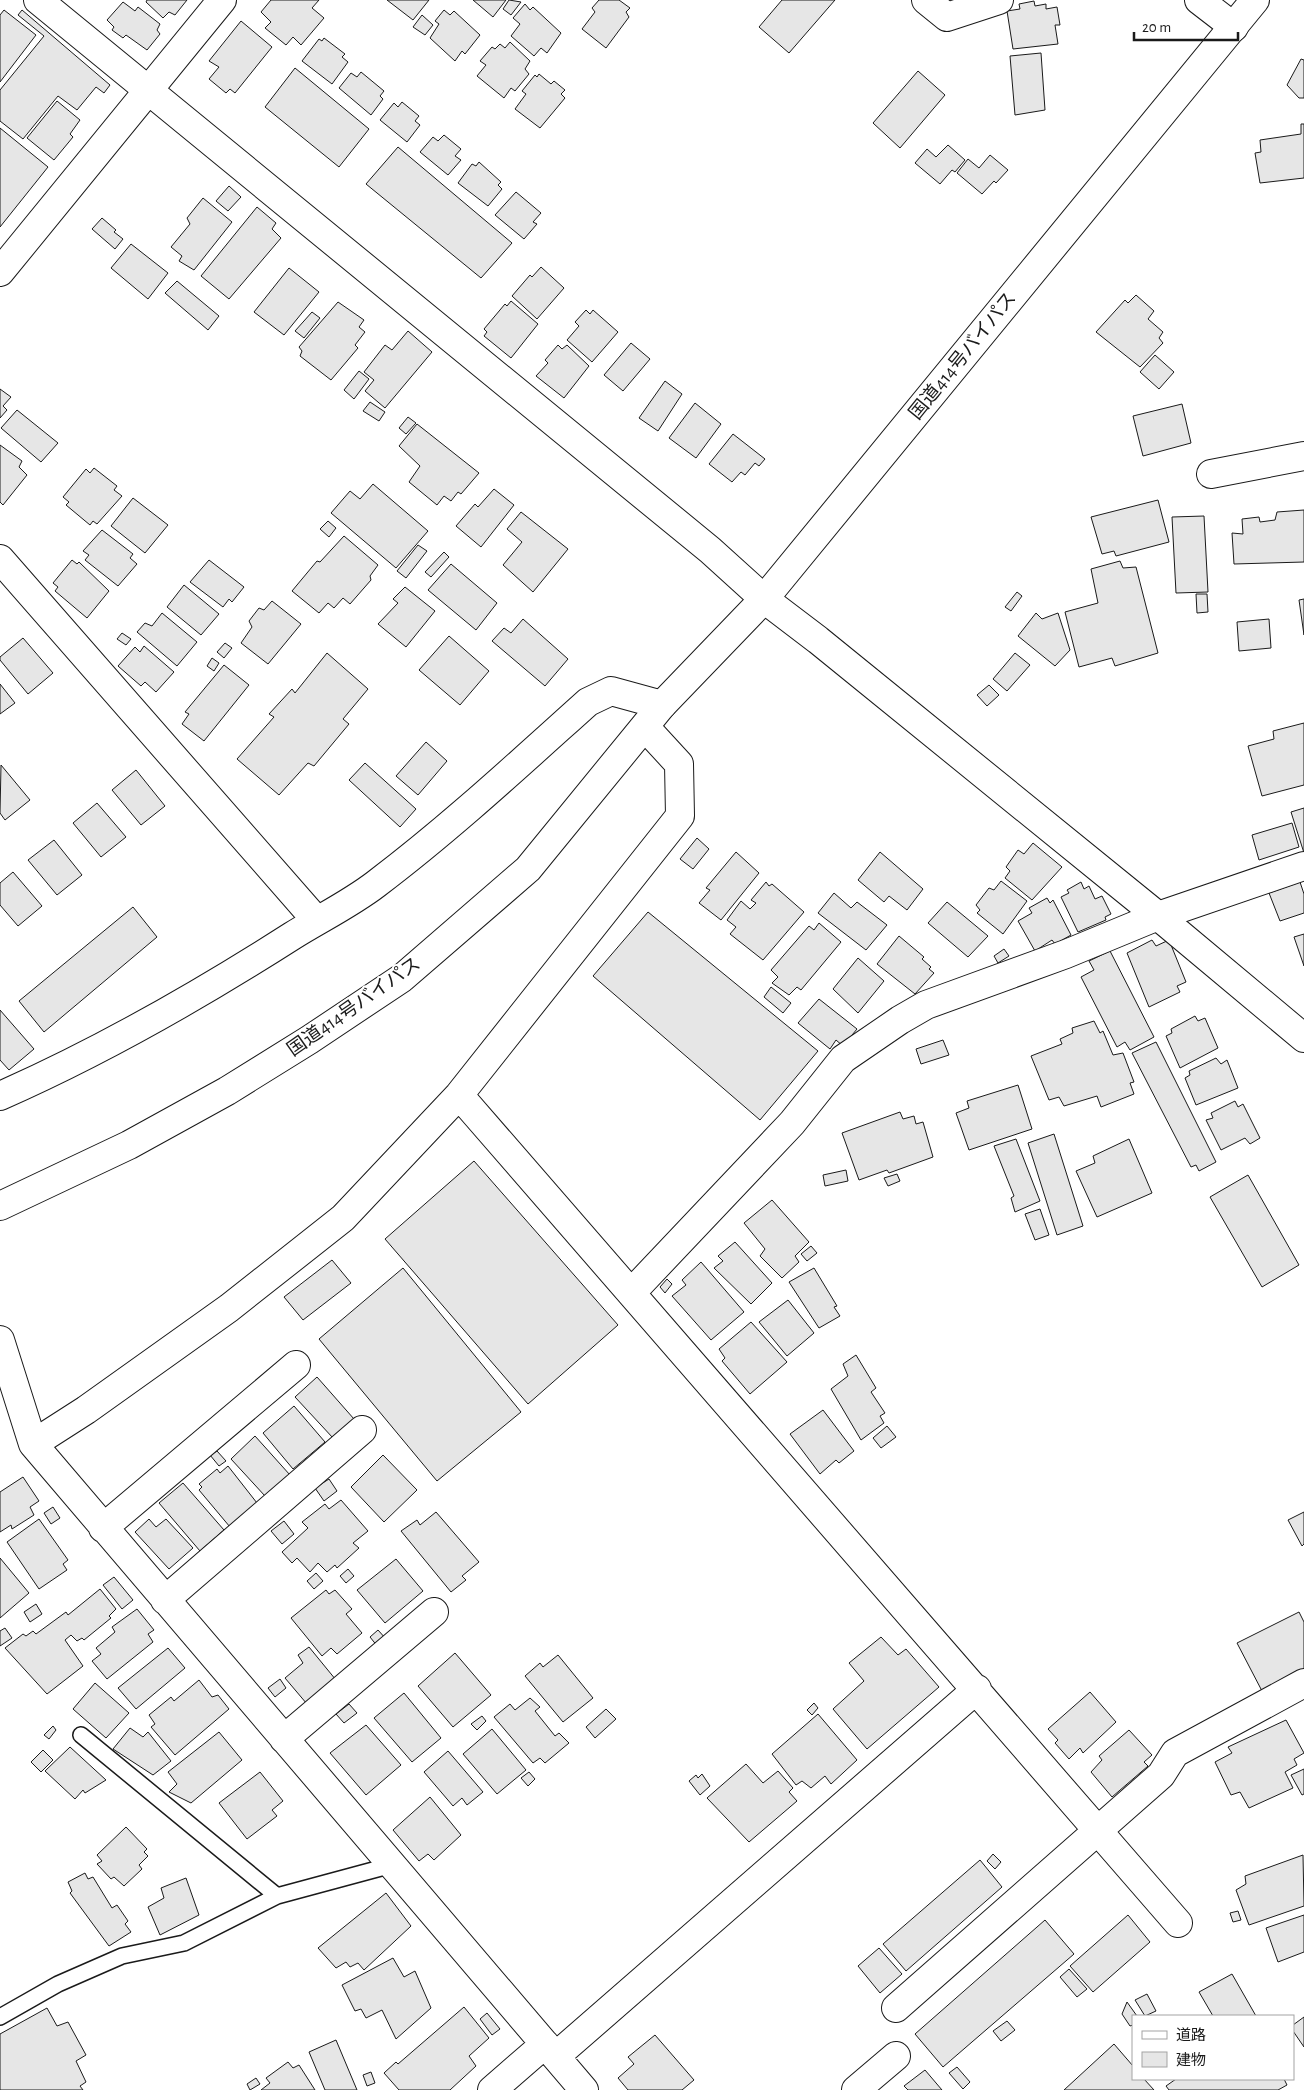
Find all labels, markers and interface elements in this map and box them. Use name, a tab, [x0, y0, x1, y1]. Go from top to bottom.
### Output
scale bar	[1134, 10, 1238, 42]
text: 20 m	[1142, 20, 1171, 35]
street label: 国道414号バイパス	[905, 288, 1020, 423]
street label: 国道414号バイパス	[283, 953, 424, 1060]
legend	[1132, 2015, 1294, 2080]
text: 道路	[1176, 2027, 1206, 2043]
text: 建物	[1176, 2052, 1206, 2068]

